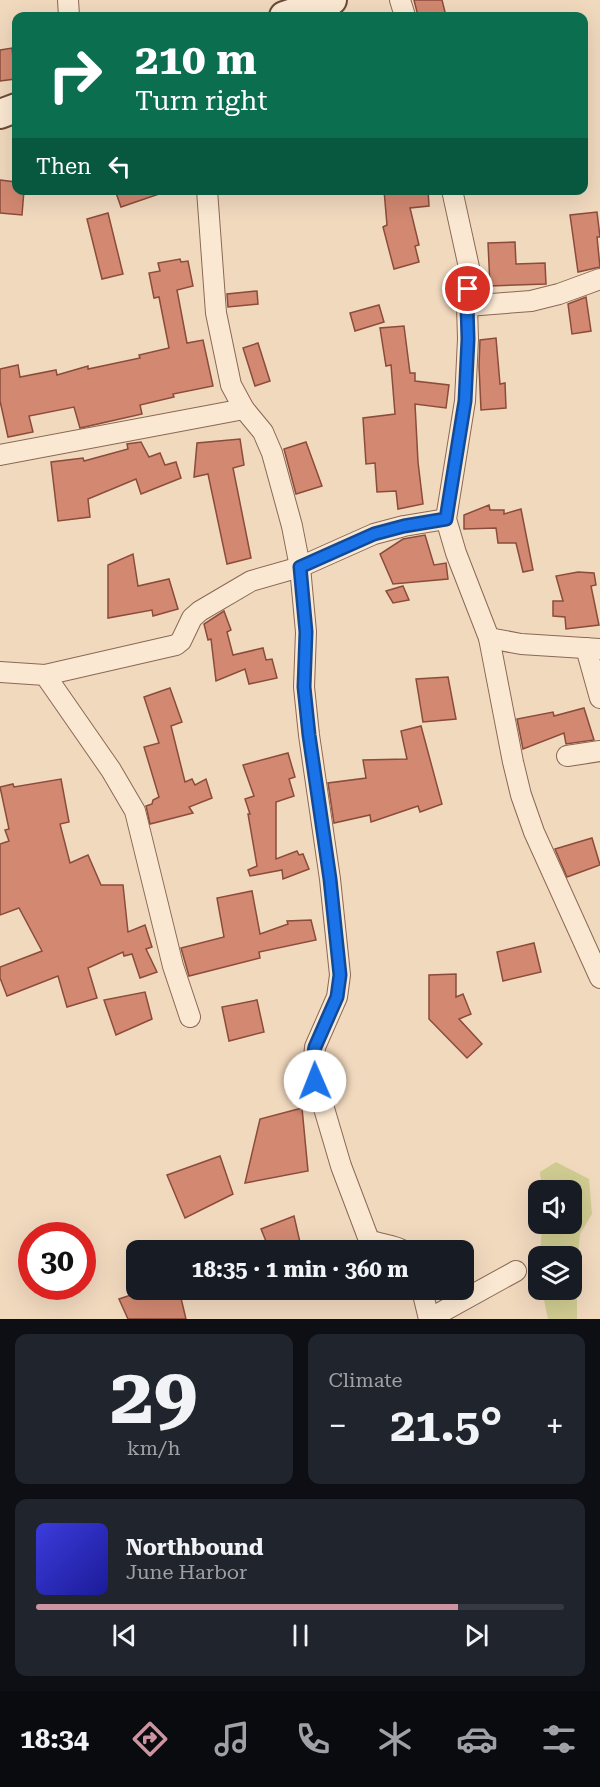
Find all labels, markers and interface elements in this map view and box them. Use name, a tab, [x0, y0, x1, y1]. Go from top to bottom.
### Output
text: 210 m	[135, 35, 257, 84]
icon: right	[36, 36, 114, 114]
text: Turn right	[135, 85, 268, 117]
icon: left	[103, 150, 136, 183]
text: Then	[36, 154, 91, 179]
pin	[442, 263, 493, 314]
icon: arrive	[451, 272, 484, 305]
position arrow	[283, 1049, 347, 1113]
map controls	[528, 1180, 582, 1300]
button: sound	[528, 1180, 582, 1234]
speed limit sign: 30	[18, 1222, 96, 1300]
button: layers	[528, 1246, 582, 1300]
text: 18:35 · 1 min · 360 m	[191, 1257, 409, 1282]
text: 29	[110, 1351, 197, 1442]
text: Climate	[329, 1368, 403, 1392]
text: 21.5°	[390, 1399, 502, 1452]
text: −	[329, 1406, 347, 1445]
text: +	[546, 1406, 564, 1445]
text: km/h	[127, 1436, 181, 1460]
text: Northbound	[126, 1535, 264, 1560]
text: June Harbor	[126, 1560, 247, 1584]
icon: previous	[108, 1619, 141, 1652]
icon: pause	[284, 1619, 317, 1652]
icon: next	[460, 1619, 493, 1652]
icon: directions	[129, 1718, 171, 1760]
icon: music	[211, 1718, 253, 1760]
icon: phone	[292, 1718, 334, 1760]
icon: climate	[374, 1718, 416, 1760]
icon: car	[456, 1718, 498, 1760]
icon: filters	[538, 1718, 580, 1760]
text: 18:34	[20, 1723, 89, 1755]

